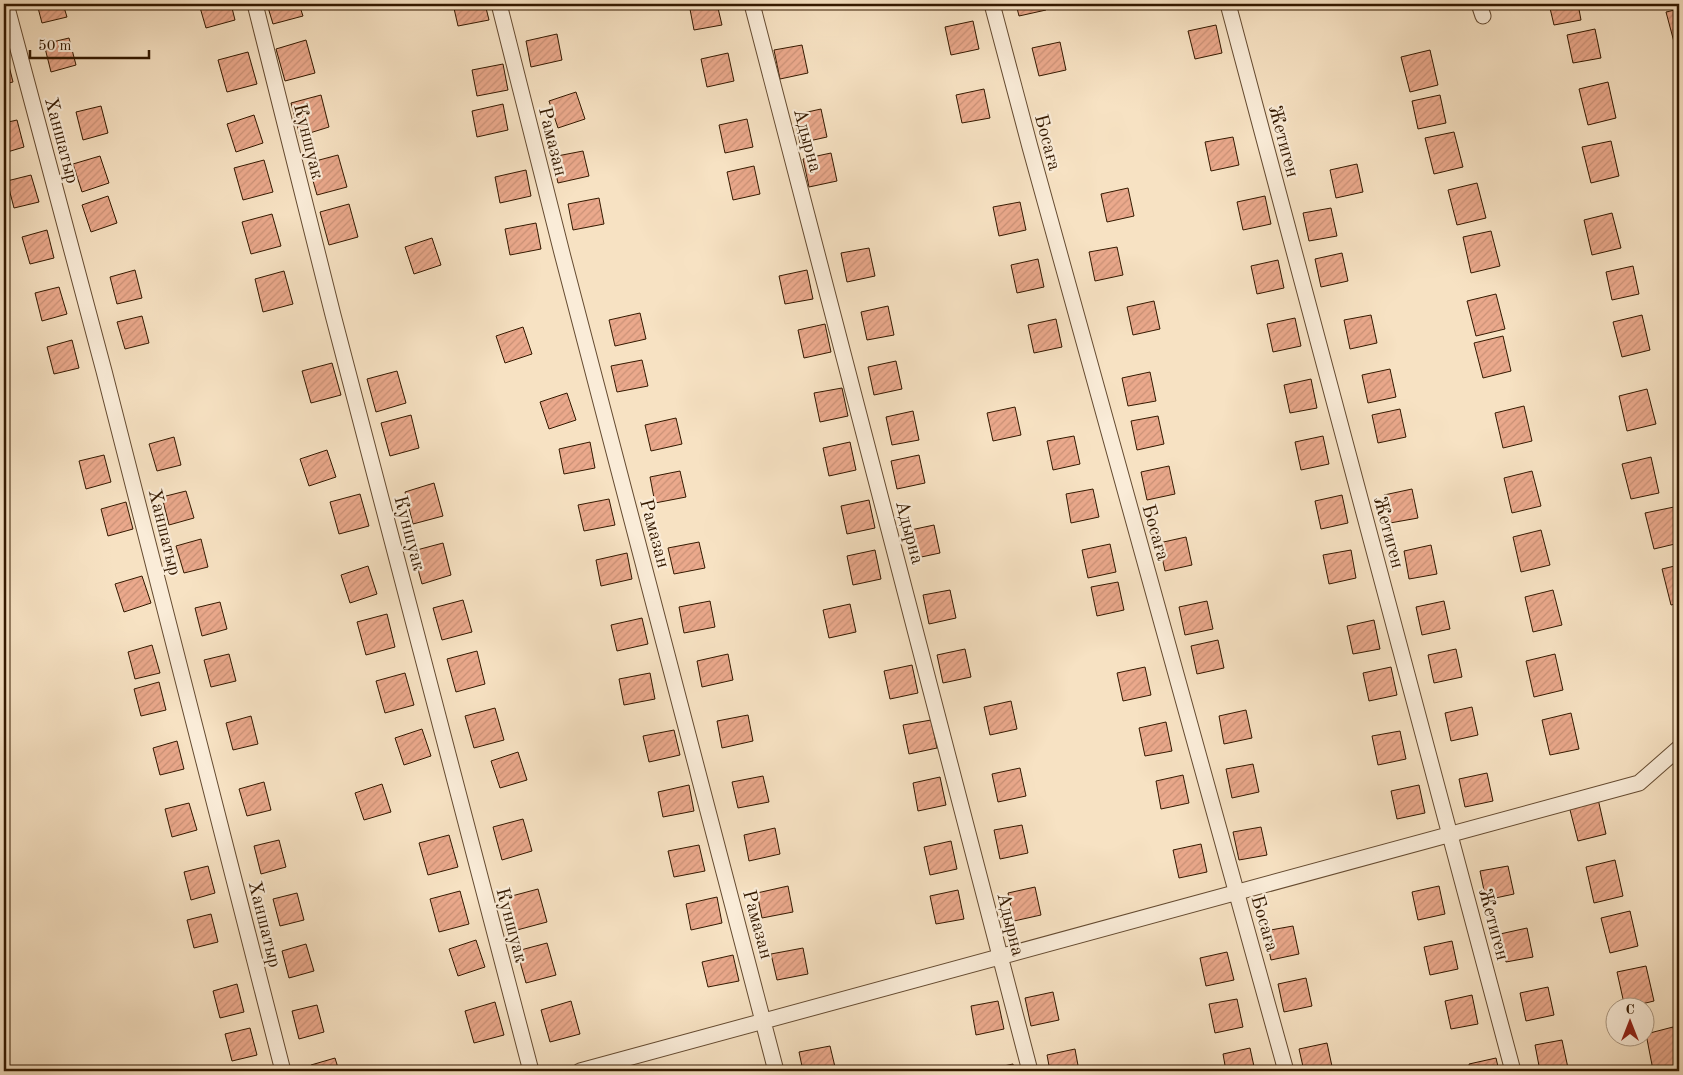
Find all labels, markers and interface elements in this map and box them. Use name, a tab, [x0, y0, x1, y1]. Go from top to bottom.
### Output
scale bar	[30, 28, 149, 60]
text: 50 m	[38, 39, 72, 54]
street label: Ханшатыр	[40, 96, 81, 186]
street label: Куншуак	[289, 102, 326, 182]
street label: Жетиген	[1264, 104, 1301, 180]
street label: Рамазан	[534, 105, 569, 178]
street label: Адырна	[789, 107, 824, 175]
street label: Босаға	[1030, 112, 1063, 174]
street label: Ханшатыр	[144, 487, 183, 578]
street label: Куншуак	[389, 494, 428, 574]
street label: Жетиген	[1369, 495, 1406, 571]
street label: Рамазан	[635, 497, 672, 570]
street label: Адырна	[891, 499, 926, 567]
street label: Босаға	[1138, 502, 1172, 564]
street label: Ханшатыр	[244, 879, 283, 970]
street label: Куншуак	[491, 886, 530, 966]
street label: Жетиген	[1474, 887, 1511, 963]
street label: Рамазан	[738, 888, 775, 961]
street label: Адырна	[992, 891, 1027, 959]
street label: Босаға	[1247, 893, 1281, 955]
north arrow	[1606, 998, 1656, 1048]
text: С	[1625, 1003, 1635, 1017]

